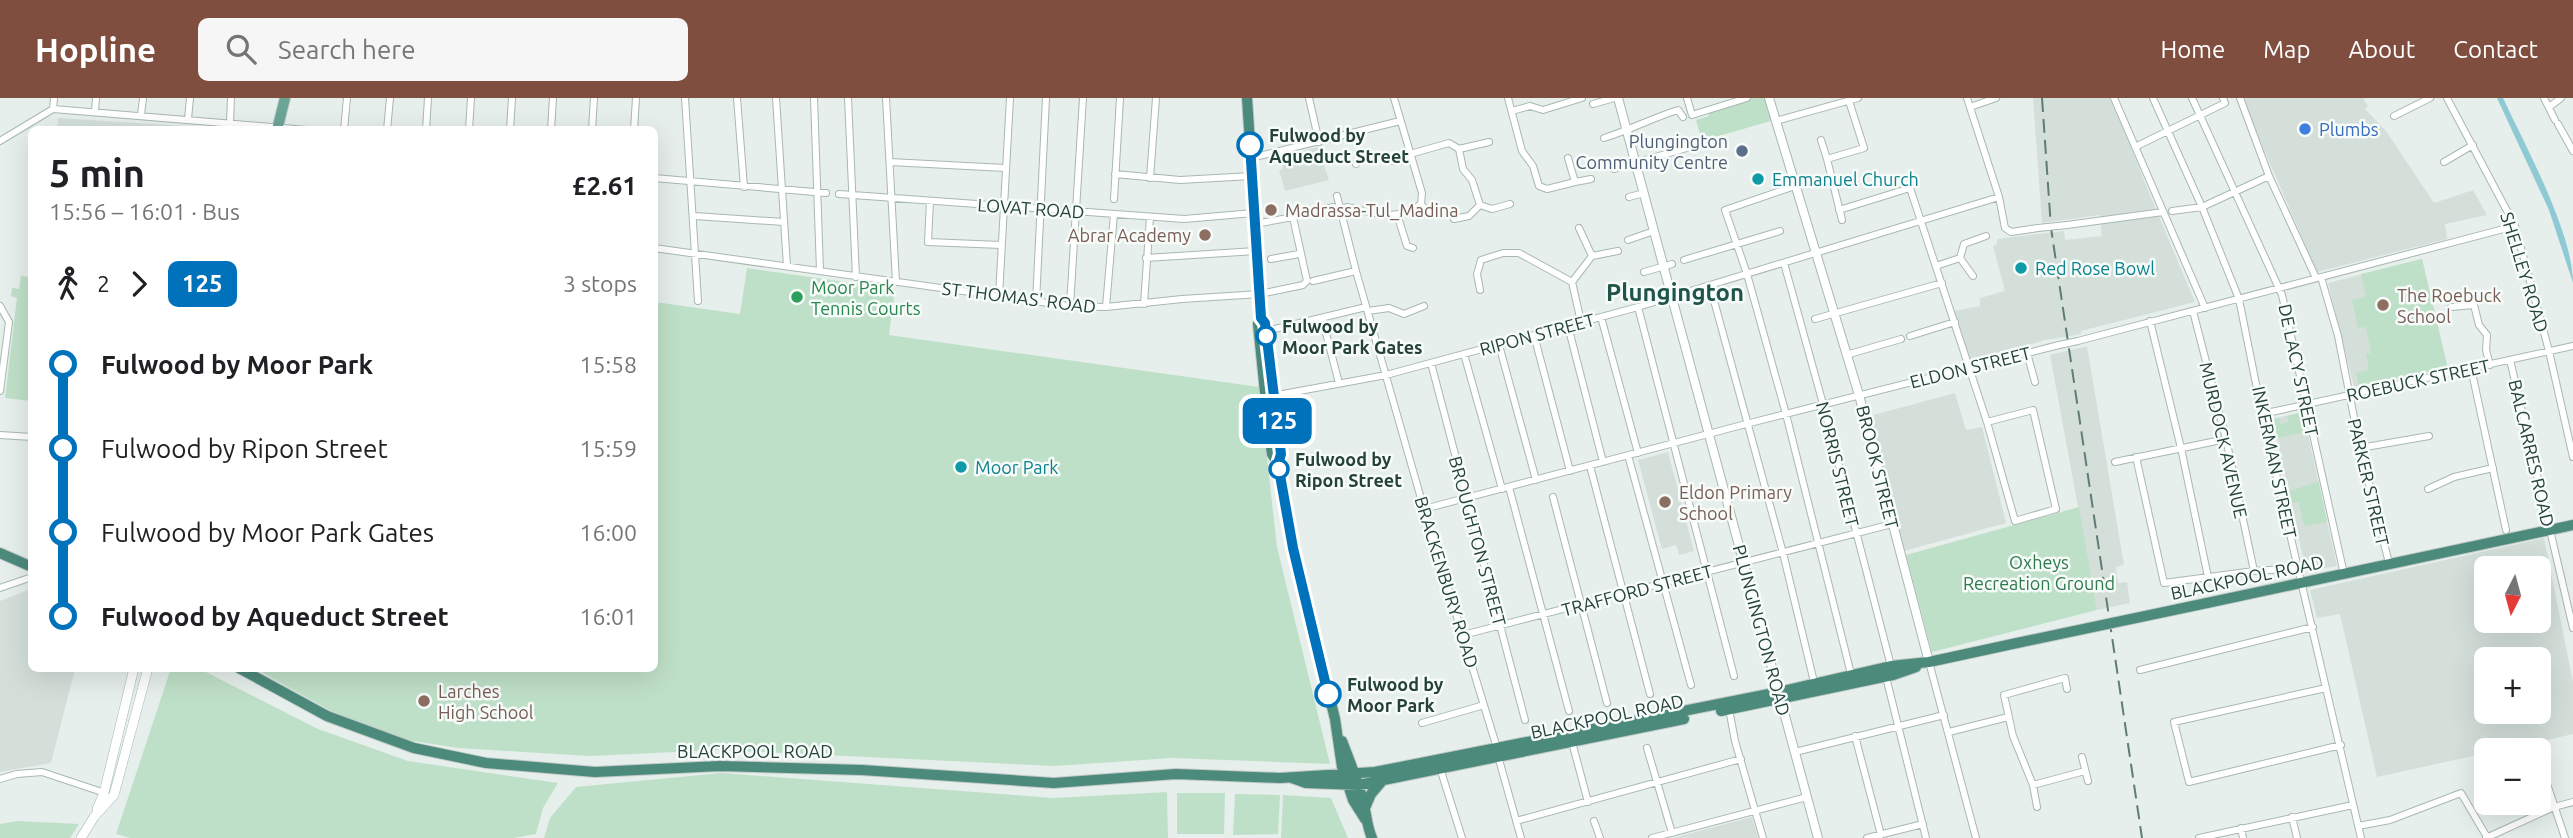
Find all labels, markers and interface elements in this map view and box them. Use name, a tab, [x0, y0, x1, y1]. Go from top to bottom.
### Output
search box	[198, 18, 688, 81]
icon: search	[222, 30, 260, 68]
text: Hopline	[35, 31, 156, 68]
text: Search here	[278, 35, 415, 64]
text: Home	[2160, 36, 2225, 63]
text: Map	[2263, 36, 2310, 63]
text: About	[2348, 36, 2415, 63]
text: Contact	[2453, 36, 2538, 63]
place label: Plumbs	[2319, 119, 2379, 139]
marker: Plumbs	[2297, 121, 2313, 137]
place label: Fulwood by Aqueduct Street	[1269, 125, 1409, 166]
place label: Plungington Community Centre	[1576, 131, 1728, 172]
marker: Fulwood by Aqueduct Street	[1237, 132, 1263, 158]
marker: Plungington Community Centre	[1734, 143, 1750, 159]
text: 5 min	[49, 152, 145, 194]
place label: Emmanuel Church	[1772, 169, 1919, 189]
text: £2.61	[572, 171, 637, 200]
marker: Emmanuel Church	[1750, 171, 1766, 187]
street label: LOVAT ROAD	[977, 194, 1085, 222]
text: 15:56 – 16:01 · Bus	[49, 199, 240, 224]
place label: Madrassa-Tul_Madina	[1285, 200, 1458, 221]
marker: Madrassa-Tul_Madina	[1263, 202, 1279, 218]
street label: SHELLEY ROAD	[2497, 210, 2553, 334]
place label: Abrar Academy	[1068, 225, 1191, 245]
marker: Abrar Academy	[1197, 227, 1213, 243]
place label: Red Rose Bowl	[2035, 258, 2155, 278]
marker: Red Rose Bowl	[2013, 260, 2029, 276]
icon: walk	[49, 265, 87, 303]
icon: forward	[120, 265, 158, 303]
text: 125	[182, 270, 223, 297]
text: 2	[97, 271, 110, 296]
text: 3 stops	[563, 271, 637, 296]
place label: Moor Park Tennis Courts	[811, 277, 921, 318]
street label: ST THOMAS' ROAD	[941, 278, 1097, 316]
district label: Plungington	[1606, 279, 1744, 306]
place label: The Roebuck School	[2397, 285, 2501, 326]
marker: Moor Park Tennis Courts	[789, 289, 805, 305]
marker: The Roebuck School	[2375, 297, 2391, 313]
street label: DE LACY STREET	[2275, 302, 2323, 438]
street label: RIPON STREET	[1477, 309, 1597, 359]
place label: Fulwood by Moor Park Gates	[1282, 316, 1423, 357]
marker: Fulwood by Moor Park Gates	[1256, 326, 1276, 346]
street label: ELDON STREET	[1908, 342, 2032, 392]
text: Fulwood by Moor Park	[101, 350, 373, 379]
text: 15:58	[579, 352, 637, 377]
street label: ROEBUCK STREET	[2345, 355, 2491, 405]
street label: MURDOCK AVENUE	[2196, 360, 2252, 520]
street label: BALCARRES ROAD	[2505, 377, 2559, 529]
street label: INKERMAN STREET	[2249, 384, 2301, 540]
line badge: 125	[1237, 398, 1317, 444]
street label: NORRIS STREET	[1813, 399, 1863, 529]
street label: BROOK STREET	[1853, 403, 1903, 531]
text: 125	[1257, 407, 1297, 434]
street label: PARKER STREET	[2345, 416, 2393, 548]
text: Fulwood by Ripon Street	[101, 434, 388, 463]
text: 15:59	[579, 436, 637, 461]
place label: Fulwood by Ripon Street	[1295, 449, 1402, 490]
street label: BROUGHTON STREET	[1446, 454, 1510, 628]
place label: Moor Park	[975, 457, 1058, 477]
marker: Moor Park	[953, 459, 969, 475]
marker: Fulwood by Ripon Street	[1269, 459, 1289, 479]
place label: Eldon Primary School	[1679, 482, 1792, 523]
street label: BRACKENBURY ROAD	[1411, 494, 1483, 670]
marker: Eldon Primary School	[1657, 494, 1673, 510]
text: Fulwood by Moor Park Gates	[101, 518, 434, 547]
text: 16:00	[579, 520, 637, 545]
street label: PLUNGINGTON ROAD	[1730, 542, 1794, 718]
street label: BLACKPOOL ROAD	[2169, 551, 2325, 603]
park label: Oxheys Recreation Ground	[1963, 552, 2115, 593]
north arrow	[2474, 556, 2552, 634]
map controls	[2474, 556, 2551, 815]
street label: TRAFFORD STREET	[1559, 560, 1715, 620]
text: Fulwood by Aqueduct Street	[101, 602, 449, 631]
text: 16:01	[579, 604, 637, 629]
button: +	[2474, 647, 2551, 724]
place label: Fulwood by Moor Park	[1347, 674, 1444, 715]
place label: Larches High School	[438, 681, 534, 722]
marker: Fulwood by Moor Park	[1315, 681, 1341, 707]
street label: BLACKPOOL ROAD	[1529, 690, 1685, 742]
marker: Larches High School	[416, 693, 432, 709]
button: −	[2474, 738, 2551, 815]
street label: BLACKPOOL ROAD	[677, 741, 833, 761]

